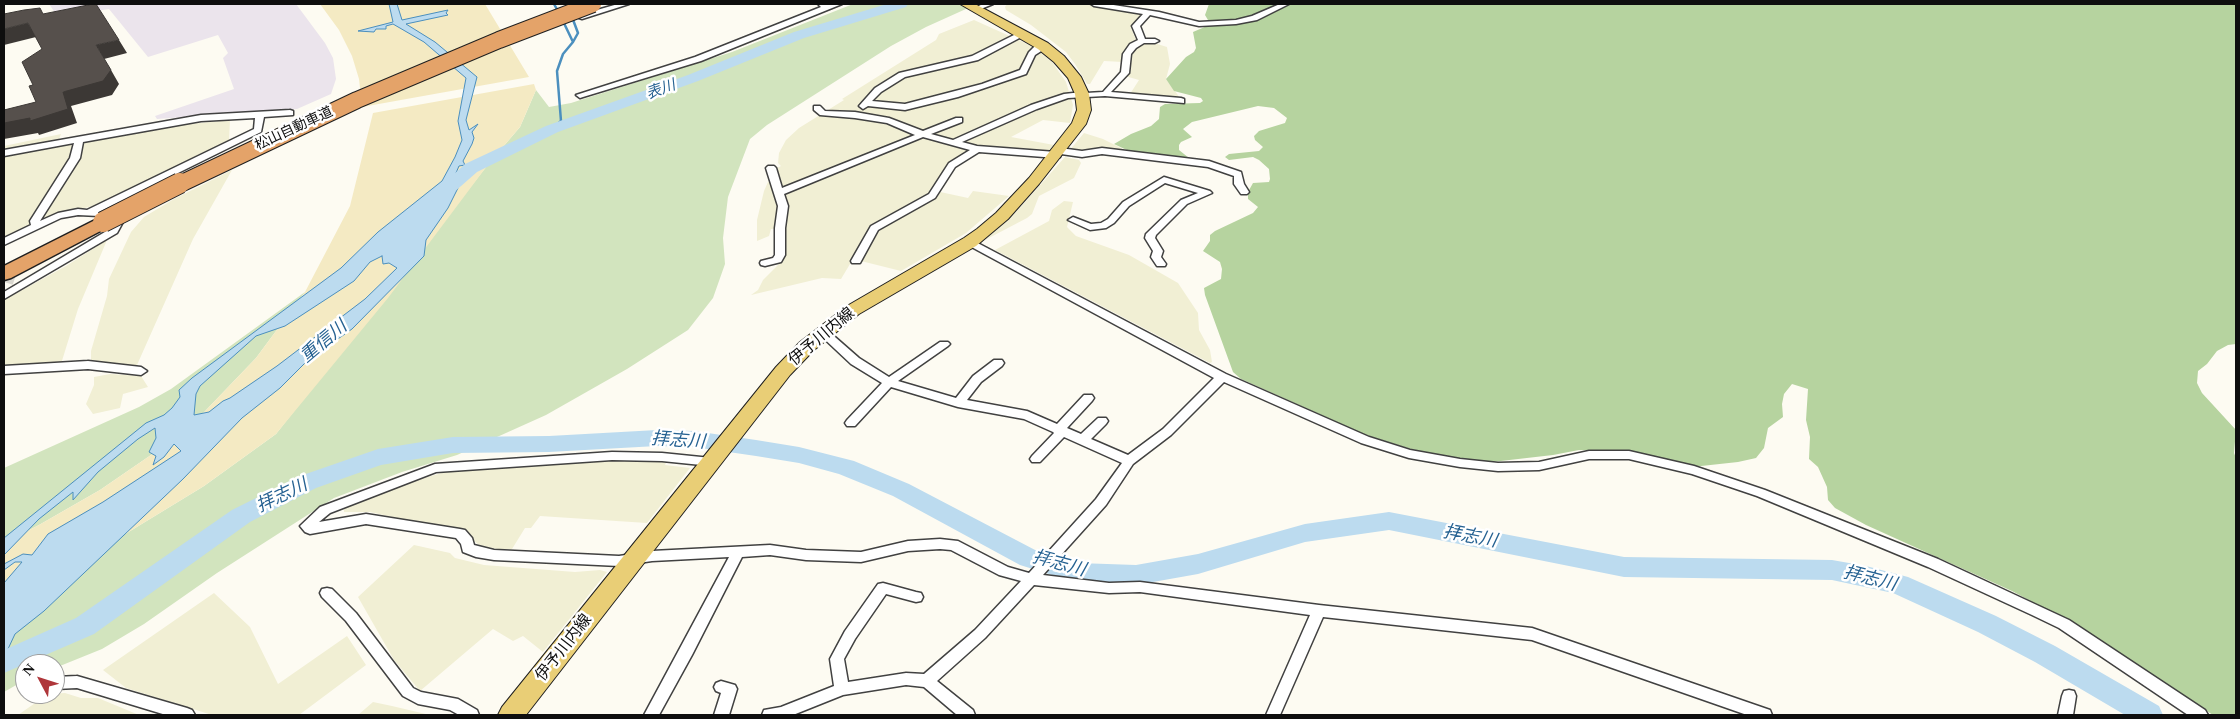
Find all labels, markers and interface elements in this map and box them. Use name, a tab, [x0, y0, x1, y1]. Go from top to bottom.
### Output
water label: 表川	[644, 76, 678, 104]
street label: 松山自動車道	[252, 104, 336, 154]
street label: 伊予川内線	[785, 304, 859, 370]
water label: 重信川	[296, 316, 352, 368]
water label: 拝志川	[650, 428, 706, 454]
water label: 拝志川	[253, 474, 311, 518]
water label: 拝志川	[1441, 521, 1499, 553]
water label: 拝志川	[1030, 547, 1088, 581]
water label: 拝志川	[1841, 562, 1899, 596]
street label: 伊予川内線	[532, 611, 596, 685]
north arrow	[15, 654, 65, 704]
text: N	[20, 661, 38, 678]

